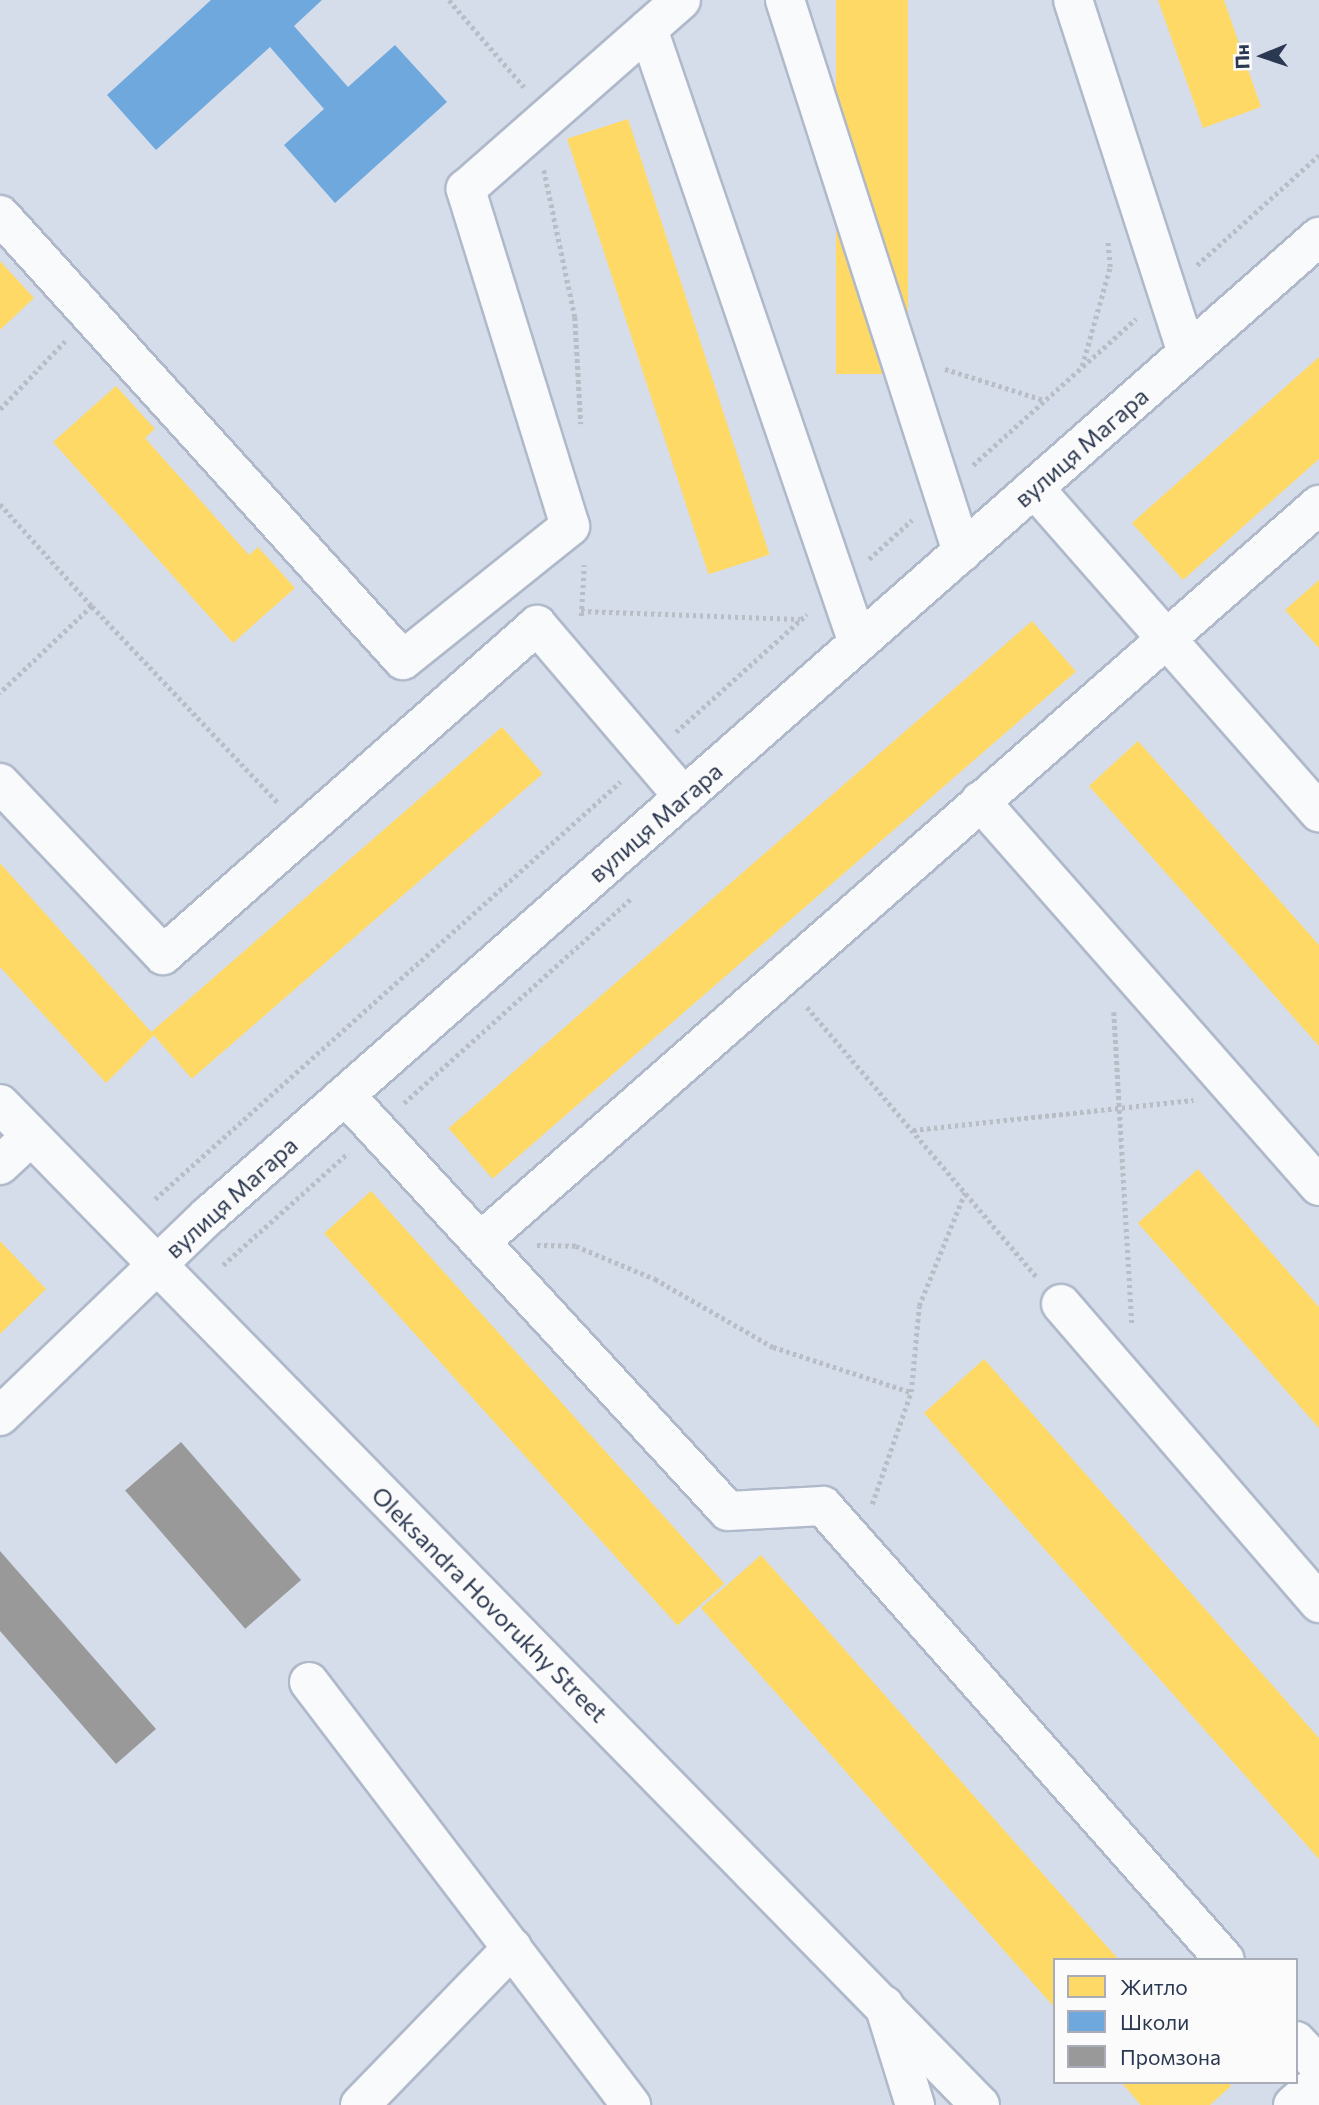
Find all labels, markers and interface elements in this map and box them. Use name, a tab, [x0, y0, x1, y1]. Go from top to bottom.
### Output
north arrow	[1228, 21, 1298, 91]
text: Пн	[1230, 44, 1253, 70]
street label: вулиця Магара	[1008, 381, 1154, 513]
street label: вулиця Магара	[582, 756, 728, 888]
street label: вулиця Магара	[159, 1130, 303, 1264]
street label: Oleksandra Hovorukhy Street	[366, 1480, 614, 1728]
legend	[1053, 1958, 1298, 2084]
text: Житло	[1120, 1974, 1188, 1999]
text: Школи	[1120, 2009, 1189, 2034]
text: Промзона	[1120, 2044, 1221, 2069]

